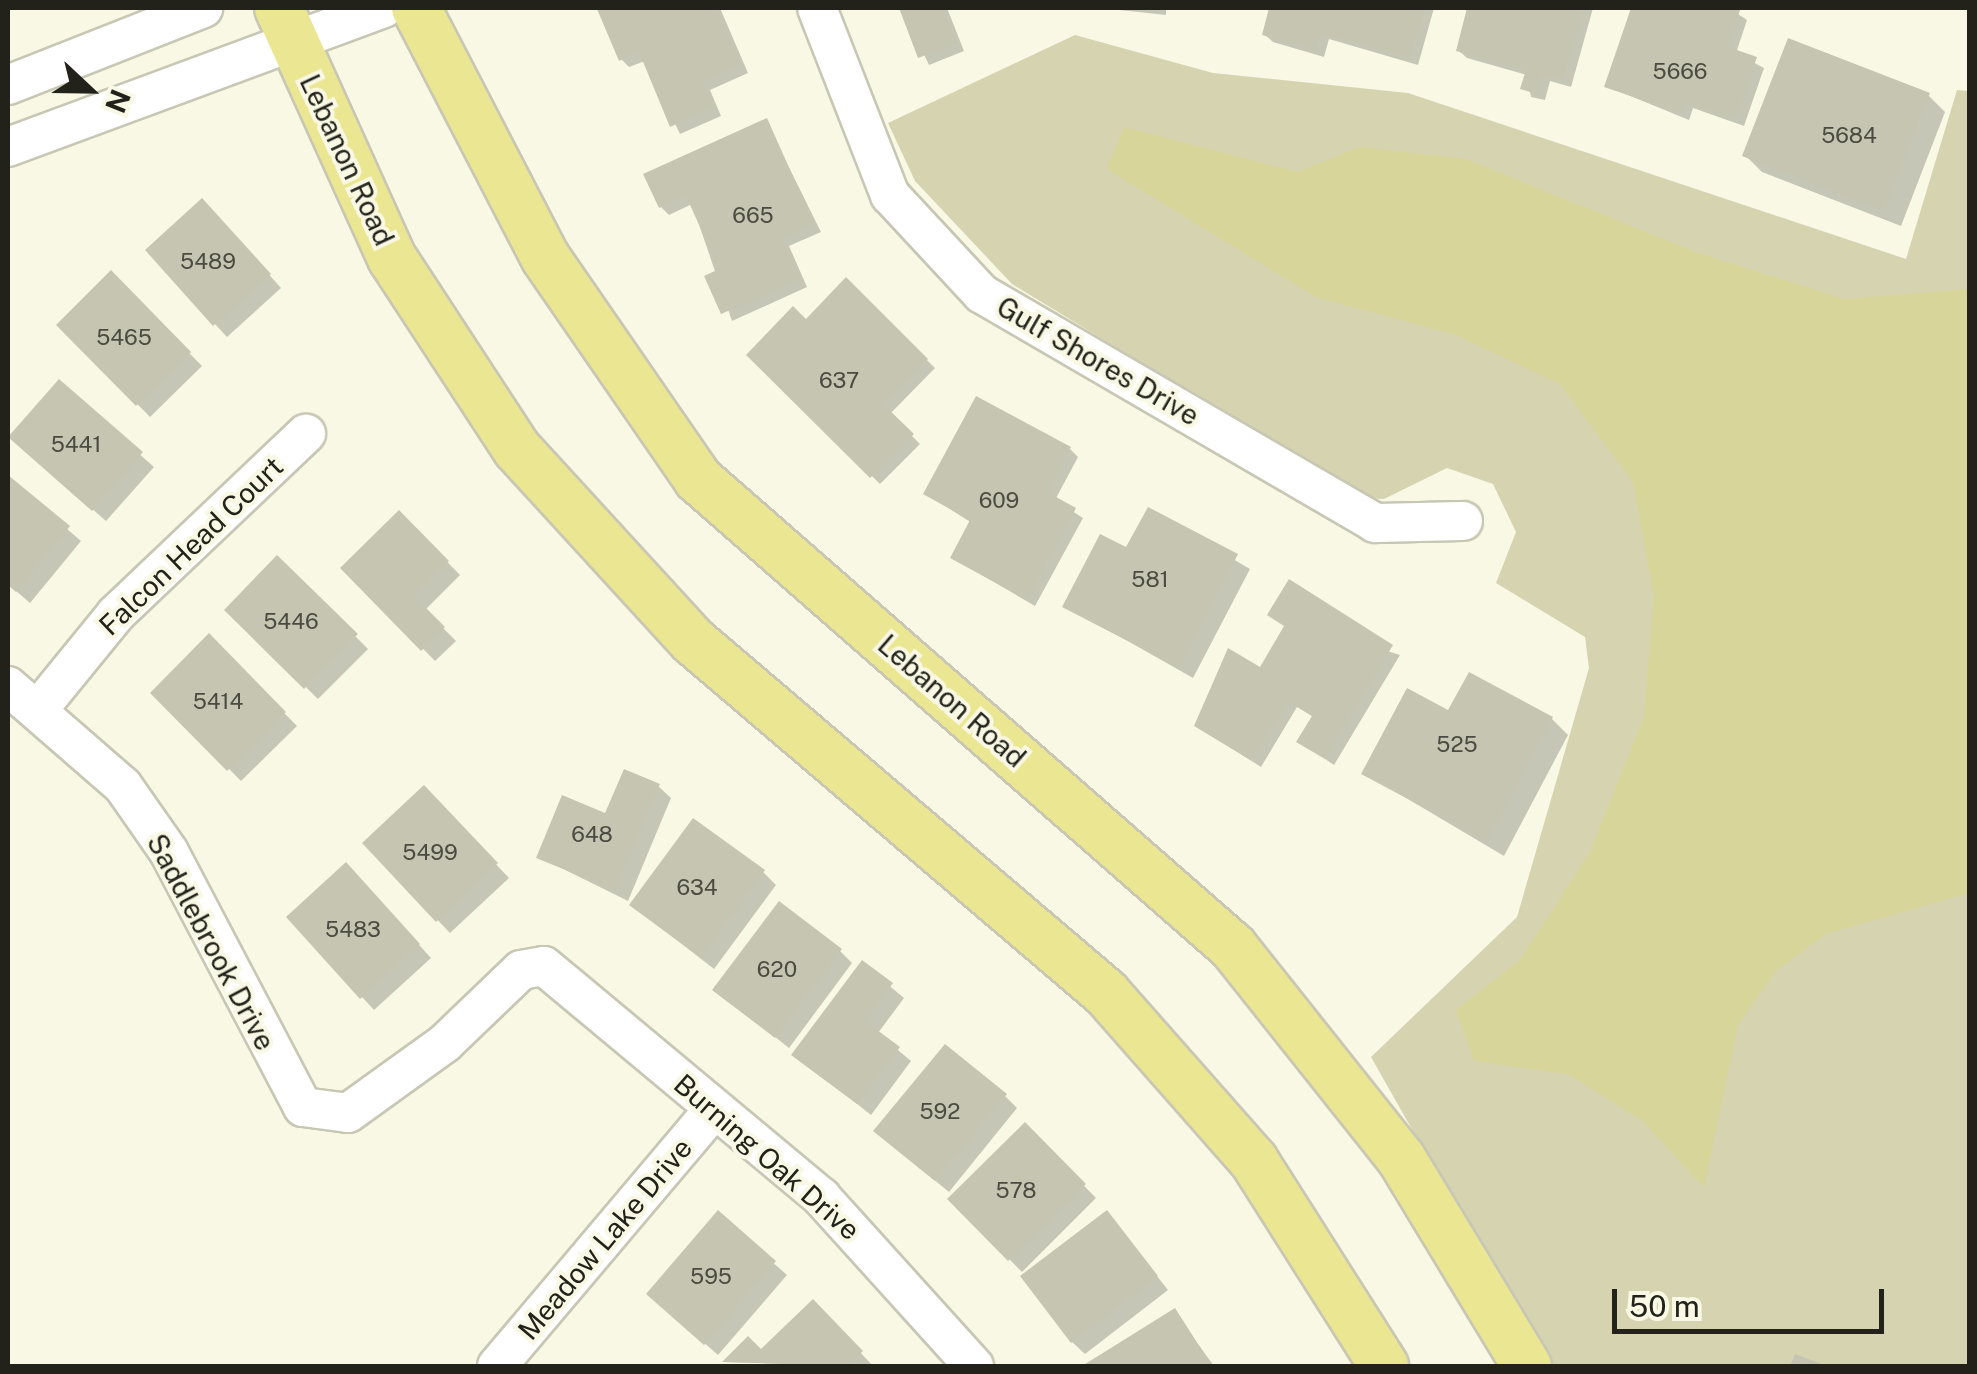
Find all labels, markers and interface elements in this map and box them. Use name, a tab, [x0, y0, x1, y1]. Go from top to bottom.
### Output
north arrow	[40, 40, 140, 140]
house number: 5666	[1653, 59, 1707, 85]
street label: Lebanon Road	[293, 69, 401, 251]
text: N	[99, 85, 138, 118]
house number: 5684	[1821, 123, 1877, 149]
house number: 665	[732, 203, 774, 229]
house number: 5489	[180, 249, 236, 275]
street label: Gulf Shores Drive	[991, 289, 1205, 433]
house number: 5465	[96, 325, 152, 351]
house number: 637	[819, 368, 859, 394]
house number: 5441	[51, 432, 101, 458]
street label: Falcon Head Court	[92, 450, 290, 642]
house number: 609	[979, 488, 1019, 514]
house number: 581	[1131, 567, 1169, 593]
house number: 5446	[263, 609, 319, 635]
street label: Lebanon Road	[871, 628, 1033, 774]
house number: 5414	[193, 689, 243, 715]
house number: 525	[1436, 732, 1478, 758]
house number: 648	[571, 822, 613, 848]
street label: Saddlebrook Drive	[140, 828, 282, 1056]
house number: 5499	[402, 840, 458, 866]
house number: 634	[676, 875, 718, 901]
house number: 5483	[325, 917, 381, 943]
house number: 620	[757, 957, 797, 983]
street label: Burning Oak Drive	[667, 1067, 867, 1247]
house number: 592	[920, 1099, 960, 1125]
street label: Meadow Lake Drive	[511, 1131, 699, 1347]
house number: 578	[995, 1178, 1037, 1204]
house number: 595	[690, 1264, 732, 1290]
scale bar	[1617, 1269, 1890, 1331]
text: 50 m	[1629, 1288, 1700, 1324]

